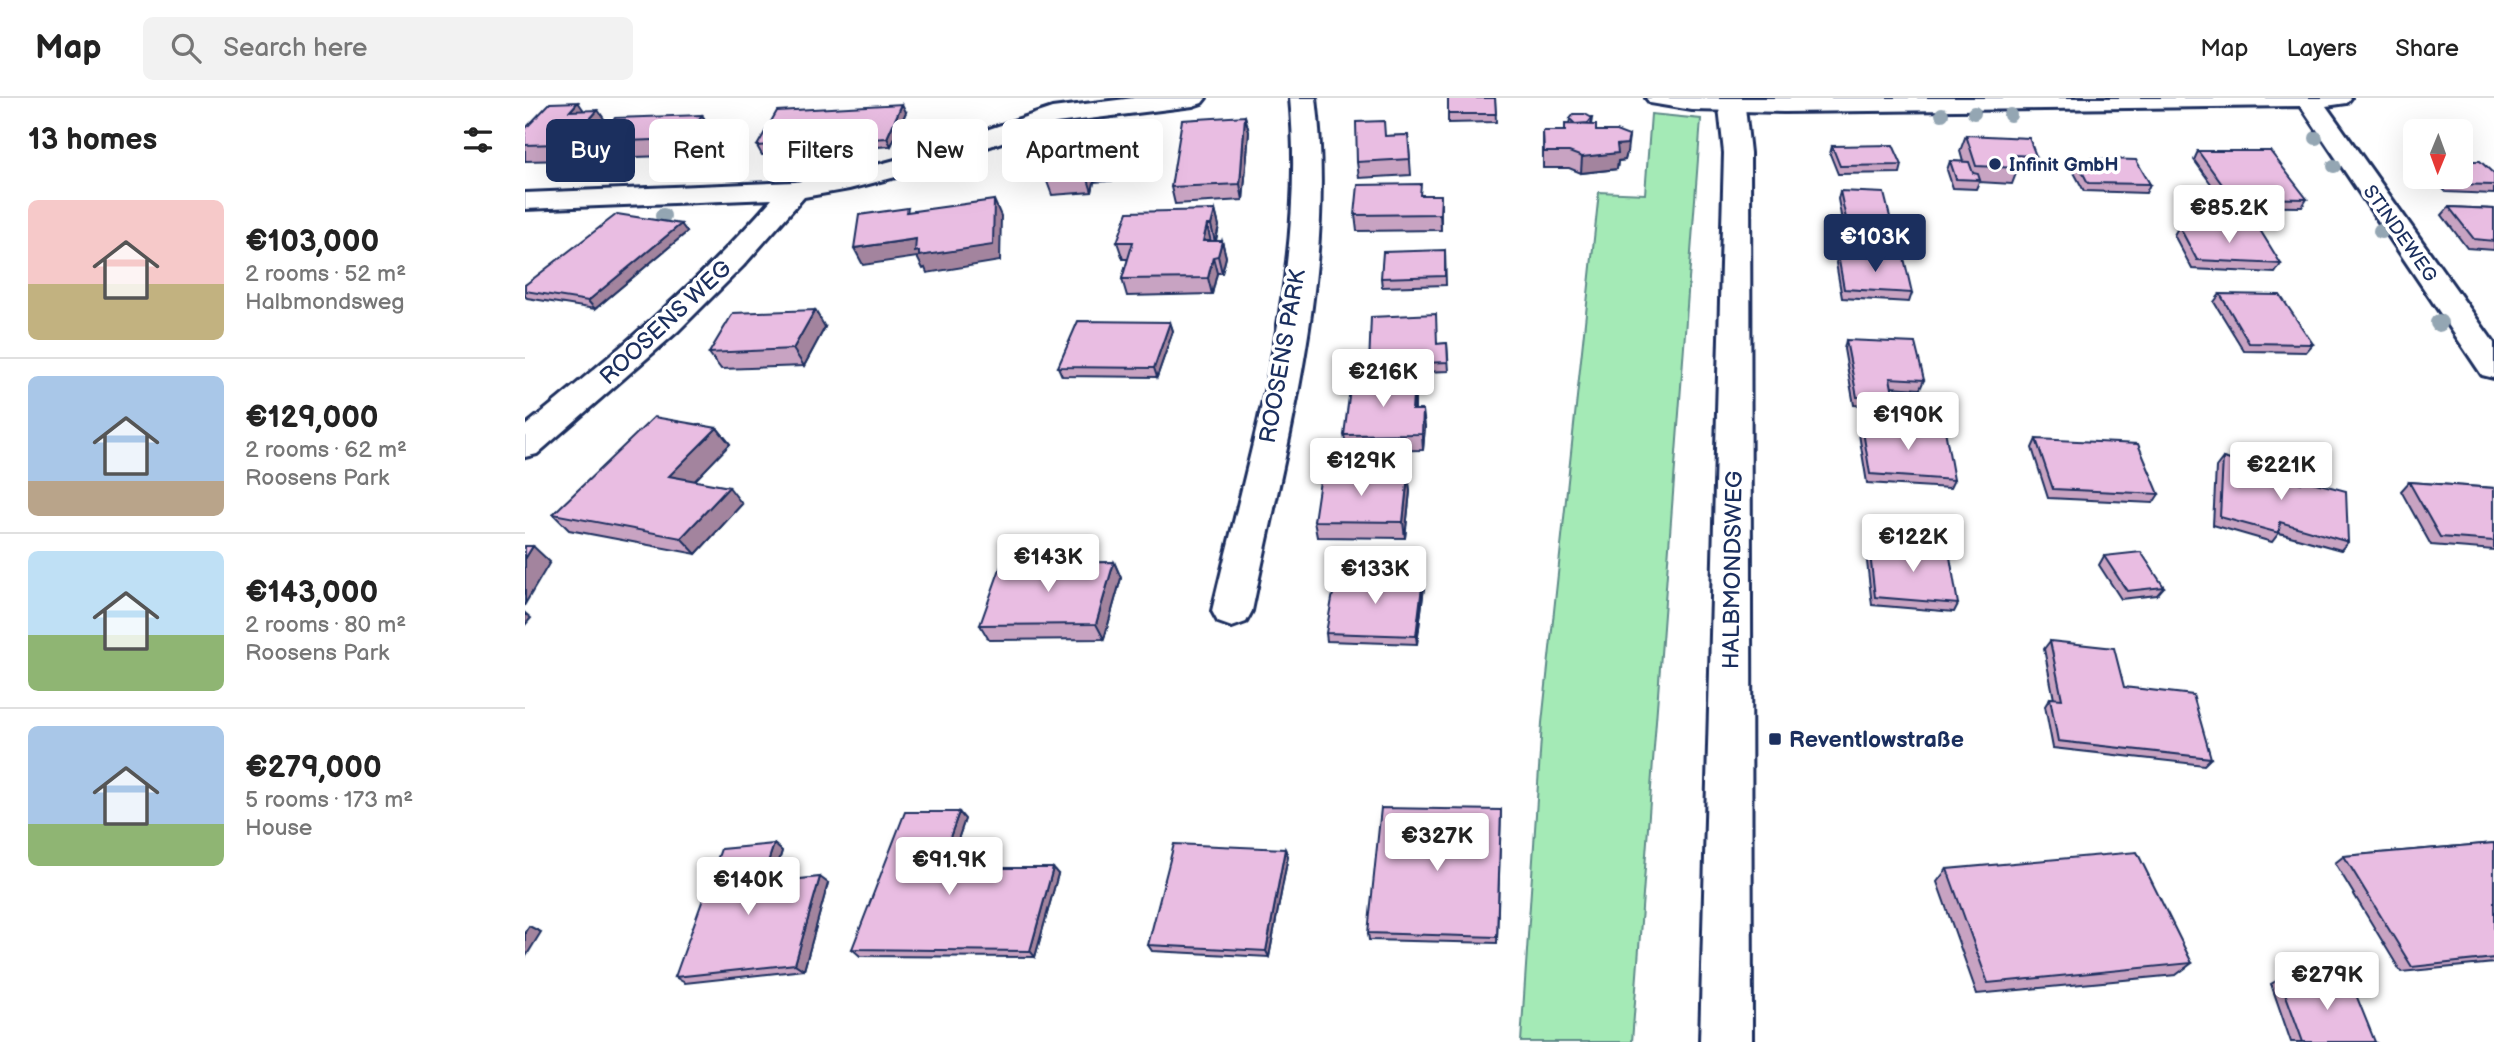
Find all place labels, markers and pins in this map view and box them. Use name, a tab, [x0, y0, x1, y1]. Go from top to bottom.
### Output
place label: Infinit GmbH	[2009, 154, 2118, 177]
marker: Infinit GmbH	[1987, 156, 2003, 172]
pin: €85.2K	[2172, 186, 2286, 245]
pin: €103K	[1826, 214, 1924, 274]
pin: €216K	[1334, 350, 1432, 409]
pin: €190K	[1859, 392, 1957, 452]
pin: €129K	[1312, 438, 1410, 498]
pin: €221K	[2232, 442, 2330, 502]
pin: €122K	[1864, 514, 1962, 574]
pin: €143K	[999, 534, 1097, 594]
pin: €133K	[1326, 546, 1424, 606]
place label: Reventlowstraße	[1789, 726, 1964, 754]
marker: Reventlowstraße	[1767, 731, 1783, 747]
pin: €327K	[1388, 814, 1486, 873]
pin: €91.9K	[892, 838, 1006, 897]
pin: €140K	[699, 858, 797, 917]
pin: €279K	[2278, 953, 2376, 1012]

